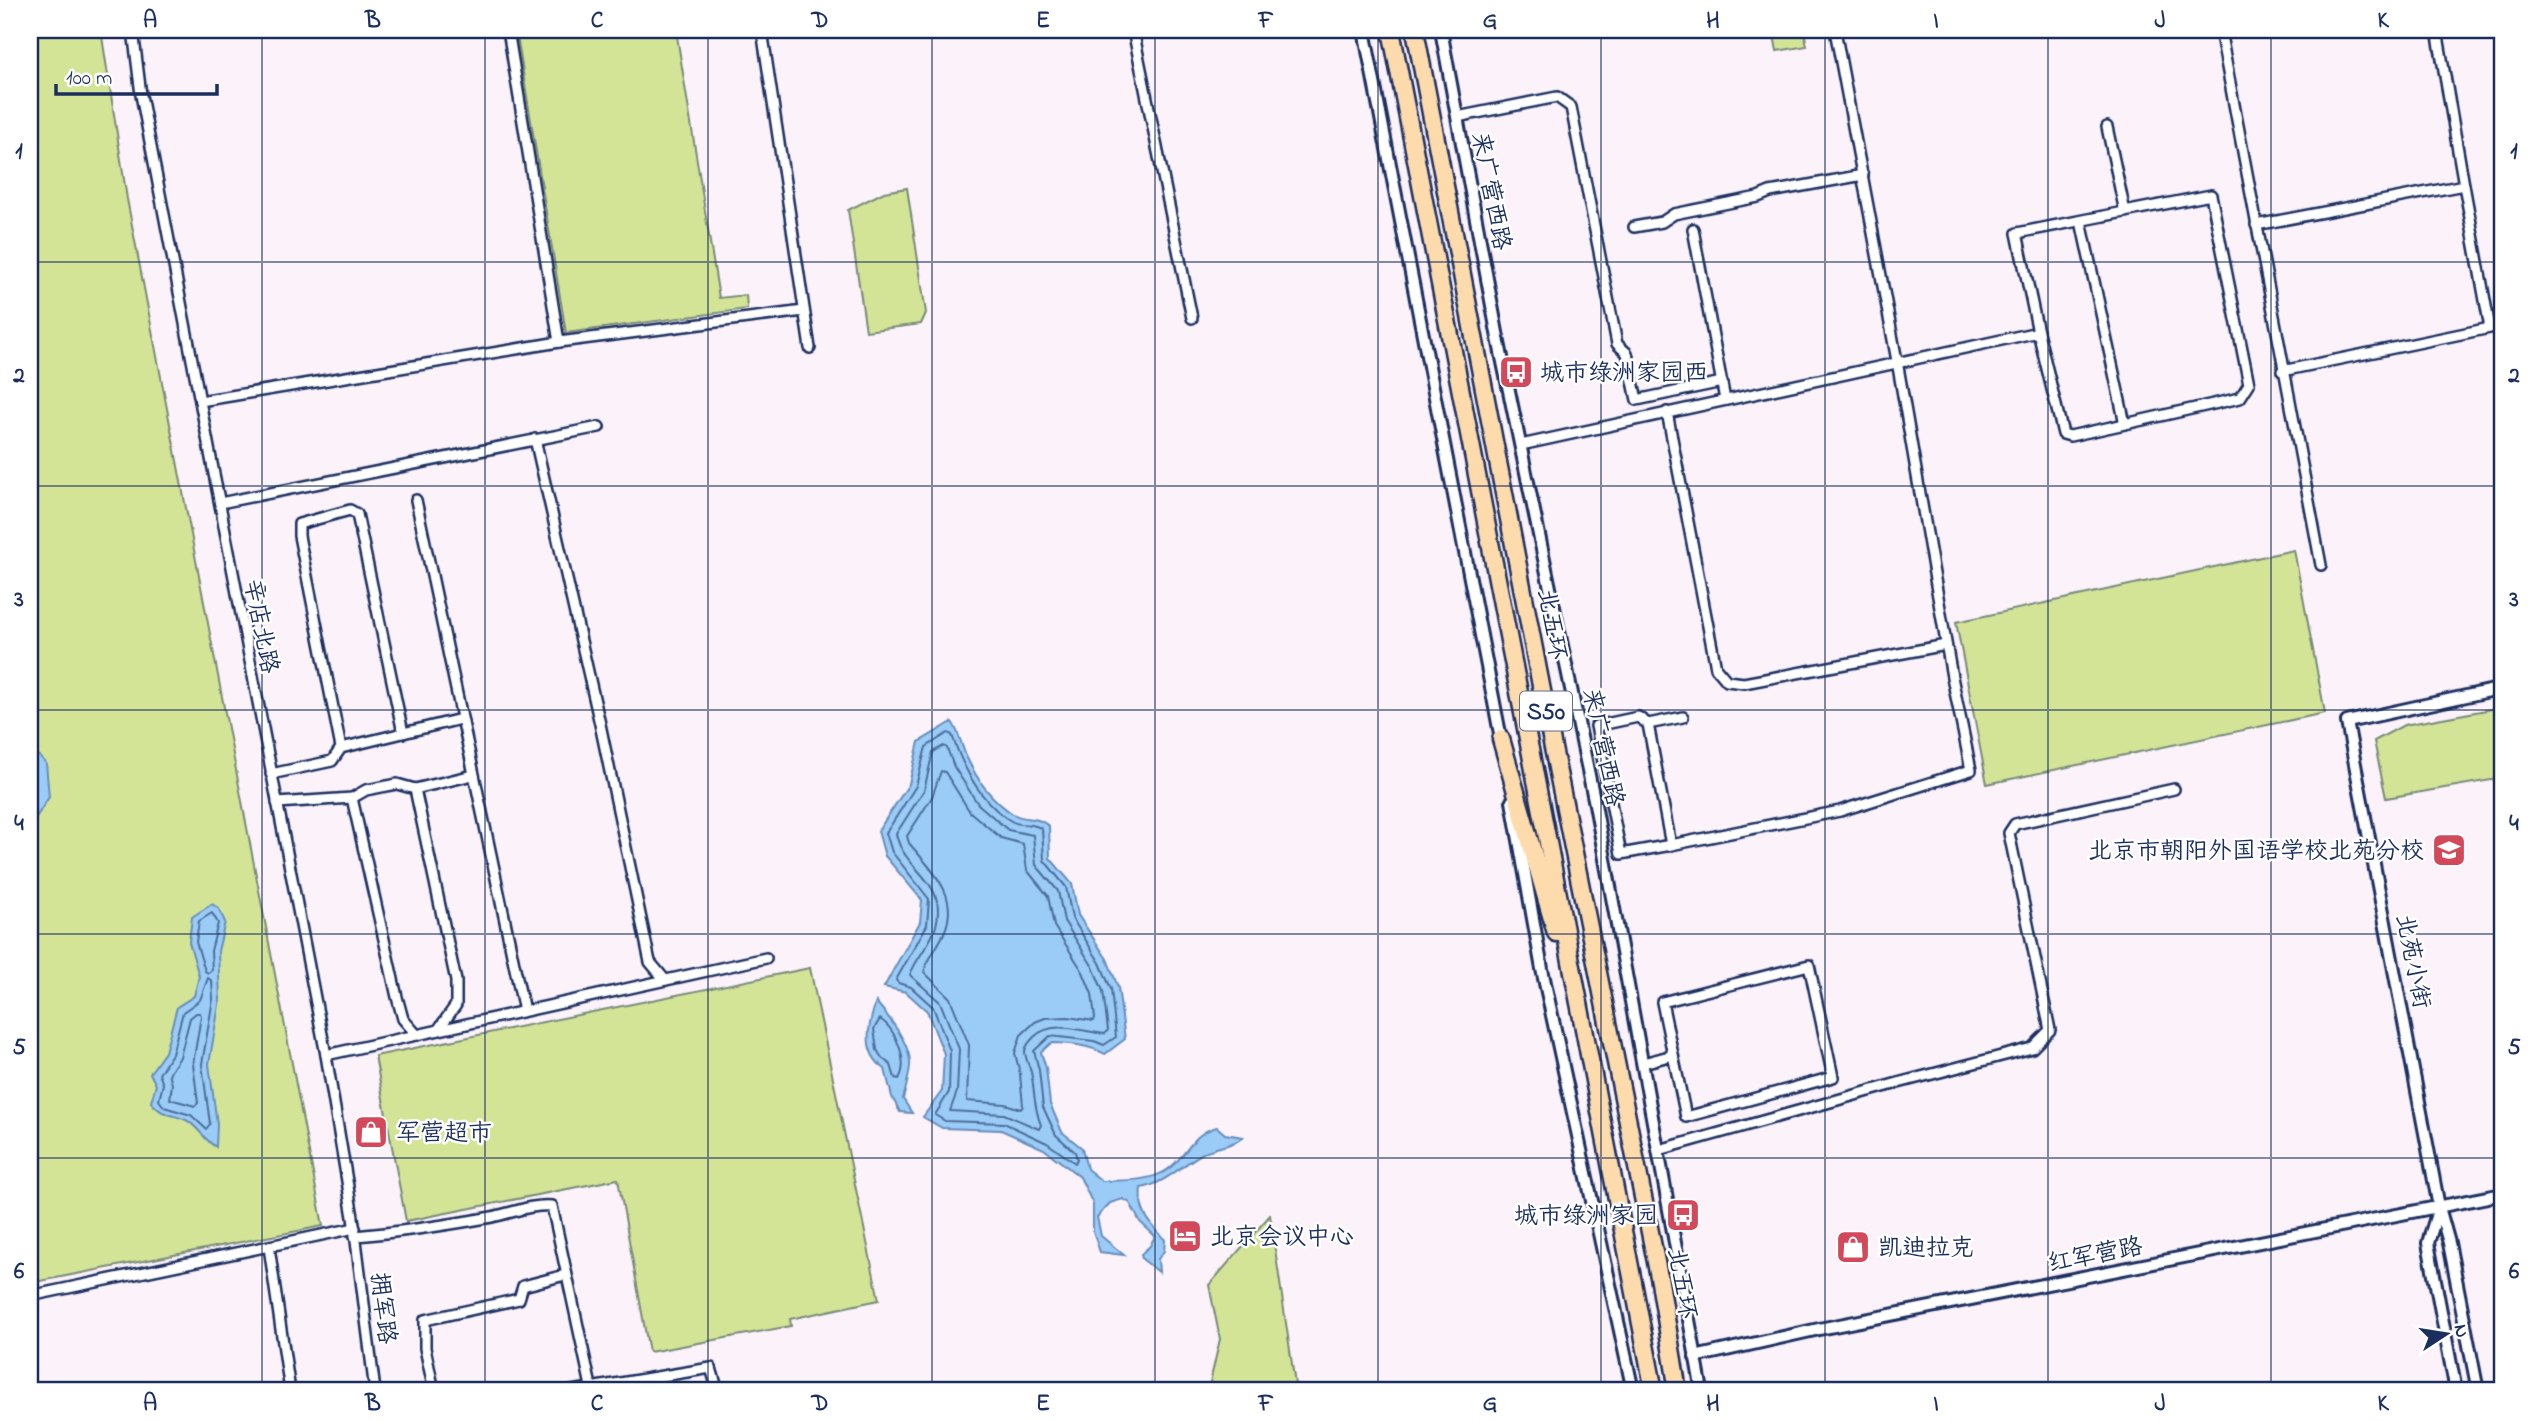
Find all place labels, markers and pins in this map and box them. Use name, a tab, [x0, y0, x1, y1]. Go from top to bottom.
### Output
bus stop icon: 城市绿洲家园西	[1497, 353, 1535, 391]
place label: 城市绿洲家园西	[1540, 357, 1708, 392]
school or university icon: 北京市朝阳外国语学校北苑分校	[2430, 831, 2468, 869]
place label: 北京市朝阳外国语学校北苑分校	[2088, 835, 2424, 870]
shop icon: 军营超市	[352, 1113, 390, 1151]
place label: 军营超市	[396, 1117, 492, 1152]
bus stop icon: 城市绿洲家园	[1664, 1196, 1702, 1234]
place label: 城市绿洲家园	[1514, 1200, 1658, 1235]
hotel icon: 北京会议中心	[1166, 1217, 1204, 1255]
place label: 北京会议中心	[1210, 1221, 1354, 1256]
shop icon: 凯迪拉克	[1834, 1228, 1872, 1266]
place label: 凯迪拉克	[1878, 1232, 1974, 1267]

